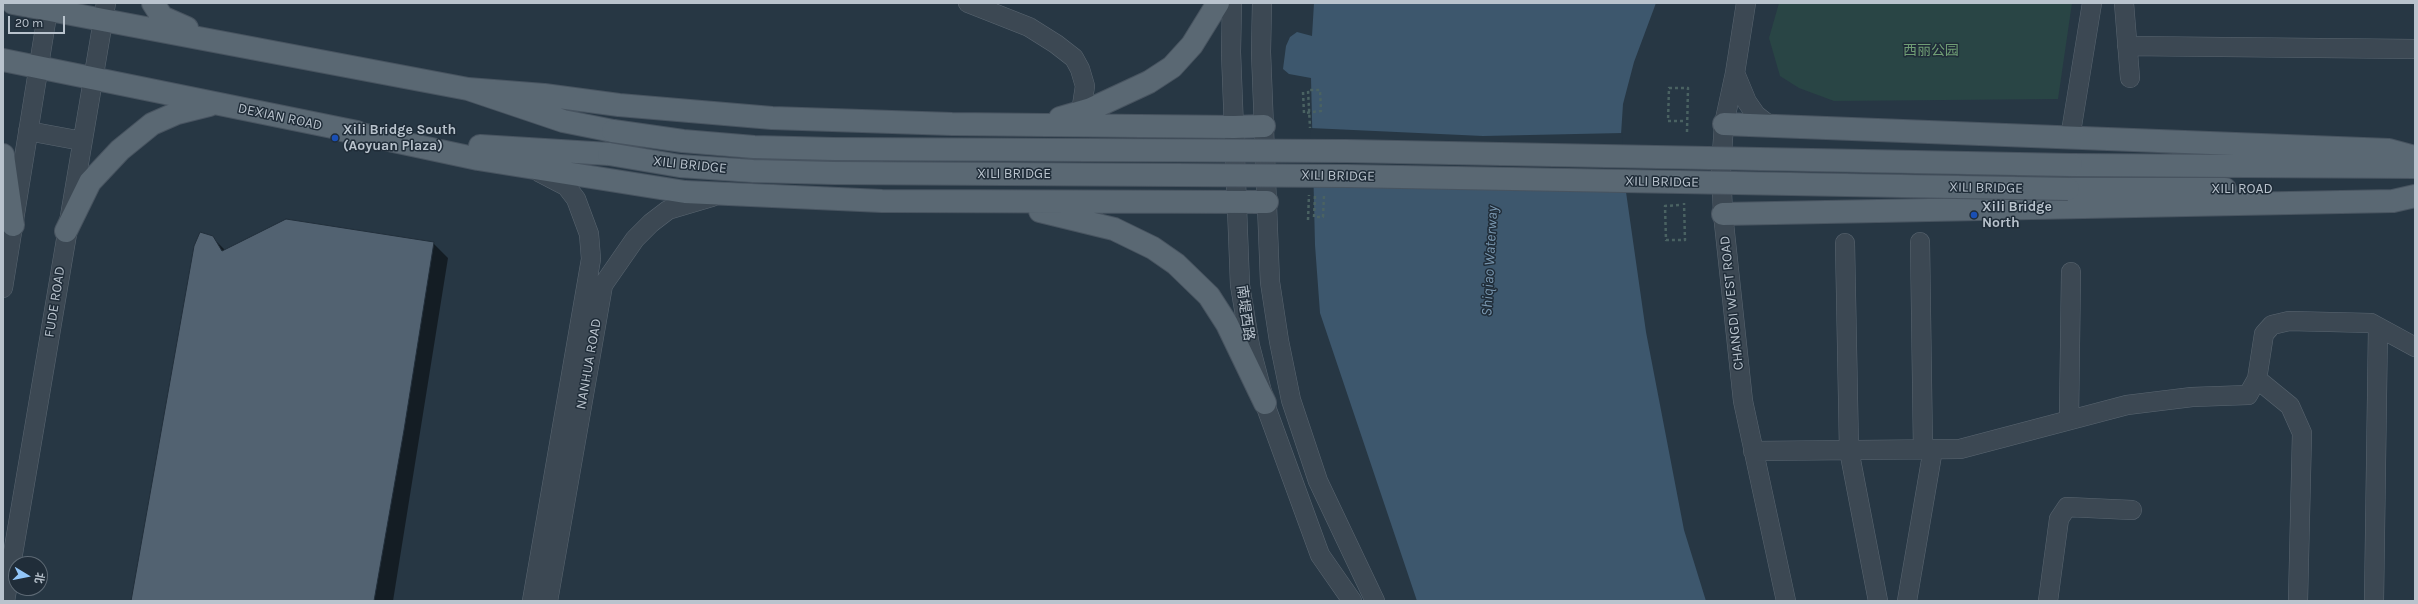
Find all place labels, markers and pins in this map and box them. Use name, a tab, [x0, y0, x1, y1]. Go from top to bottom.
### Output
place label: Xili Bridge South (Aoyuan Plaza)	[343, 122, 456, 154]
marker: Xili Bridge South (Aoyuan Plaza)	[330, 133, 340, 143]
place label: Xili Bridge North	[1982, 199, 2052, 232]
marker: Xili Bridge North	[1969, 210, 1979, 220]

